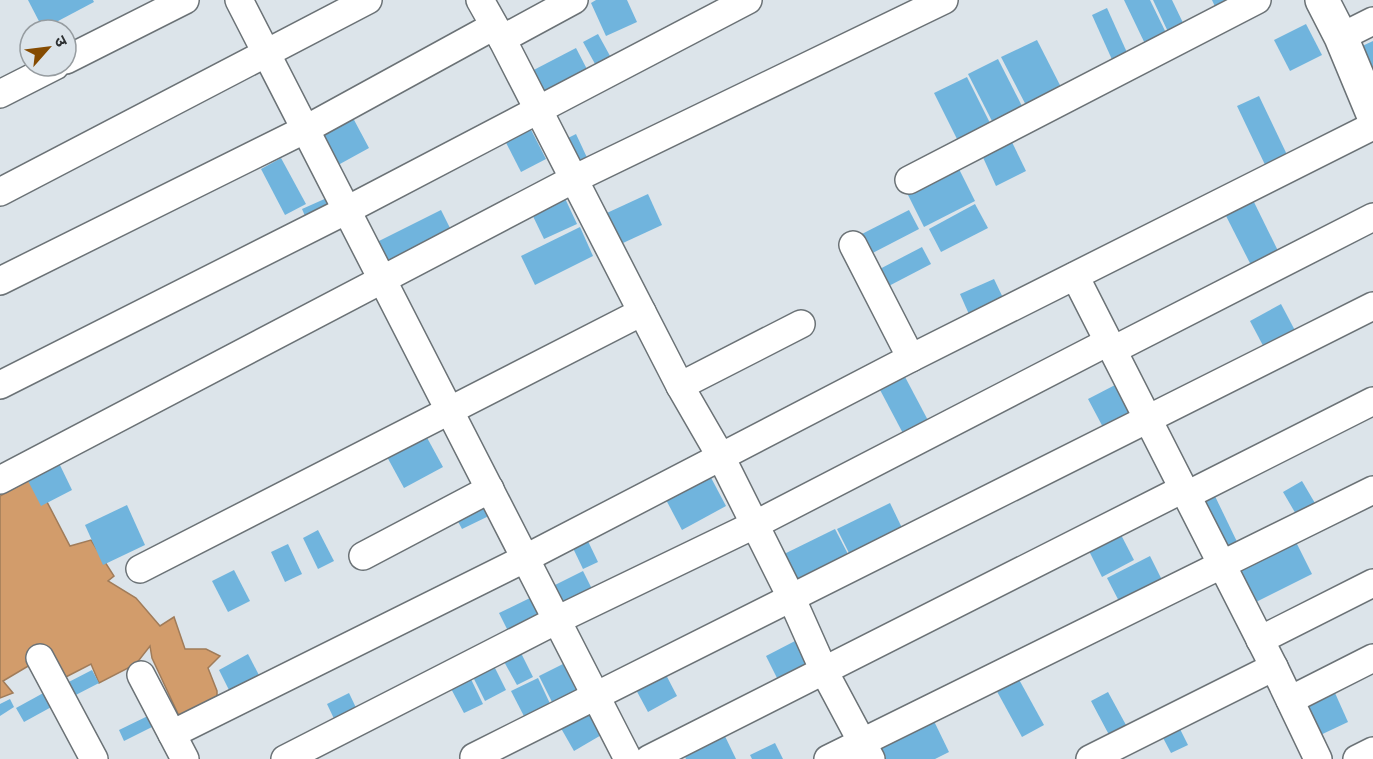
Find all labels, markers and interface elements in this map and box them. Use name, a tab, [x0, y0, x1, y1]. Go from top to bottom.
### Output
north arrow	[18, 18, 78, 78]
text: उ	[50, 33, 72, 50]

